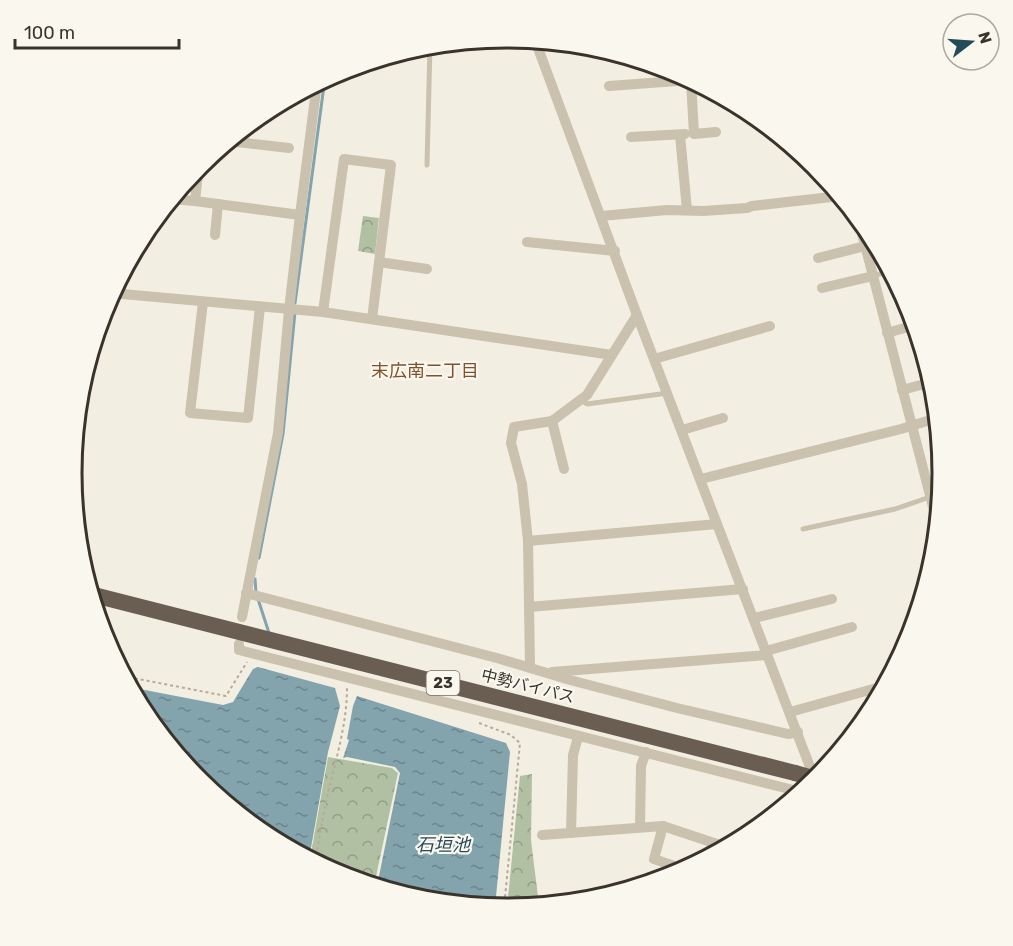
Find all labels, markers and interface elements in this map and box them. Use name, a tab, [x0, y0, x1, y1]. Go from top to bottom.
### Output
scale bar	[15, 12, 178, 50]
north arrow	[941, 12, 1001, 72]
text: 100 m	[24, 22, 75, 44]
text: N	[974, 29, 996, 46]
district label: 末広南二丁目	[371, 360, 479, 382]
street label: 中勢バイパス	[479, 665, 577, 707]
road number: 23	[426, 671, 460, 695]
water label: 石垣池	[416, 834, 472, 856]

